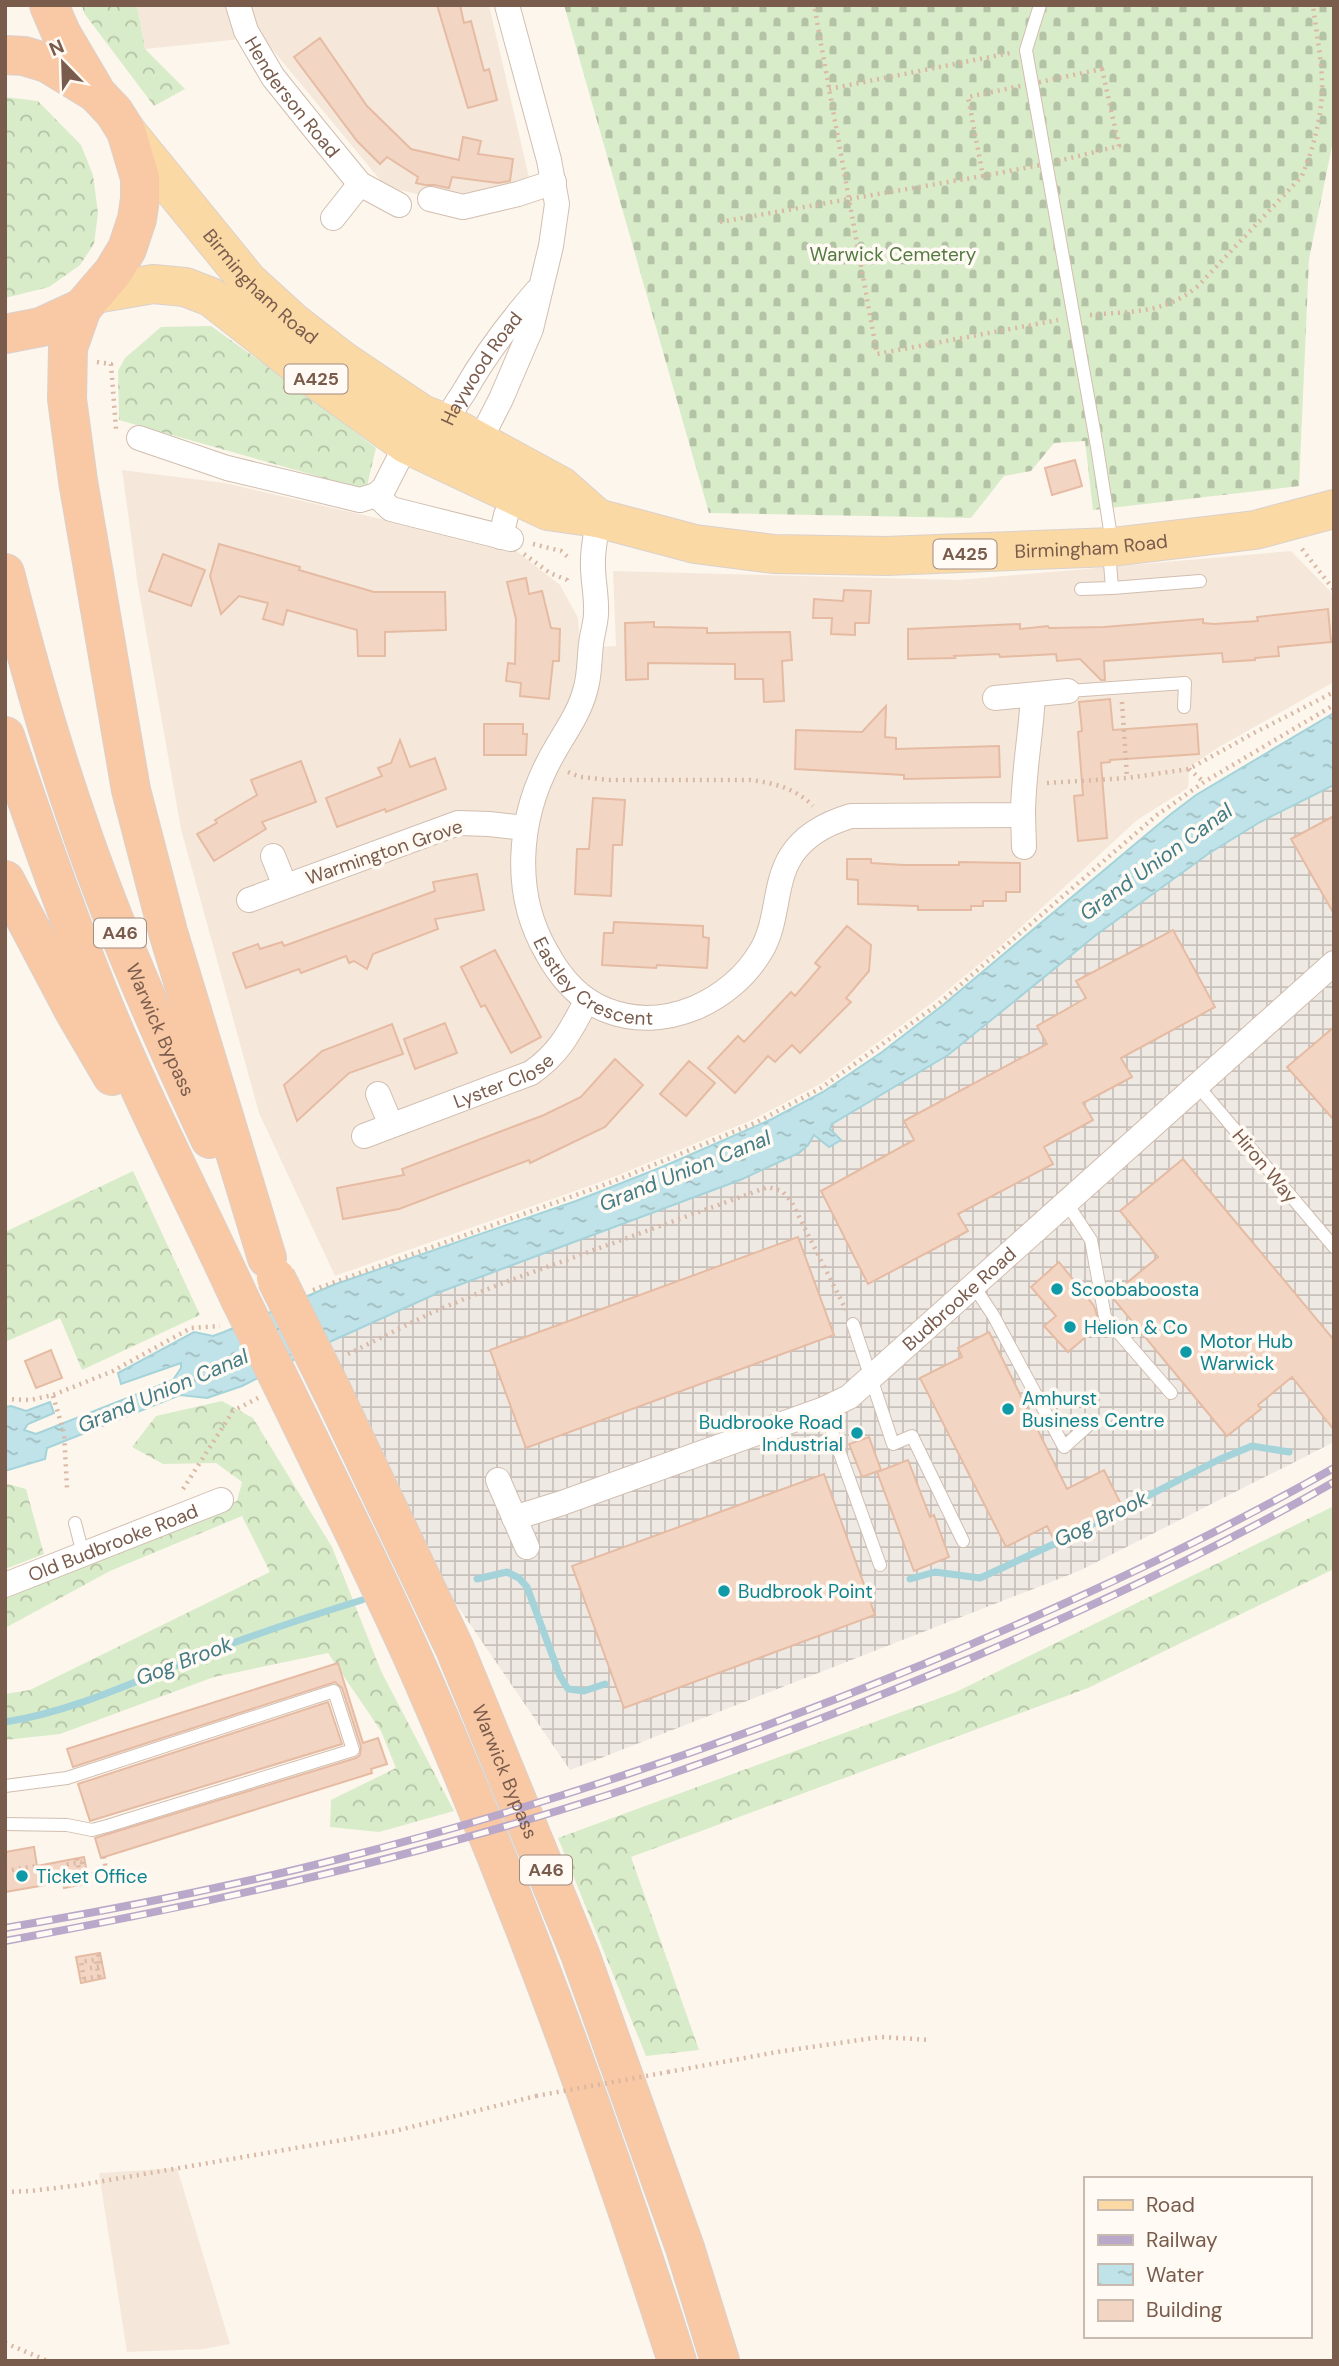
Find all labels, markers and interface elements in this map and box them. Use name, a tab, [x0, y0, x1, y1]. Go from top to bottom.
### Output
north arrow	[28, 28, 98, 98]
street label: Henderson Road	[239, 32, 346, 163]
text: N	[45, 34, 68, 62]
street label: Birmingham Road	[198, 223, 323, 349]
park label: Warwick Cemetery	[810, 242, 977, 267]
street label: Haywood Road	[434, 306, 527, 429]
road number: A425	[284, 365, 348, 394]
street label: Birmingham Road	[1014, 528, 1169, 563]
road number: A425	[934, 540, 996, 568]
water label: Grand Union Canal	[1074, 797, 1238, 927]
street label: Warmington Grove	[302, 813, 466, 891]
road number: A46	[94, 918, 146, 948]
street label: Eastley Crescent	[528, 932, 653, 1030]
street label: Warwick Bypass	[121, 959, 201, 1100]
street label: Lyster Close	[450, 1048, 559, 1114]
water label: Grand Union Canal	[595, 1124, 775, 1218]
street label: Hiron Way	[1227, 1124, 1304, 1209]
street label: Budbrooke Road	[897, 1241, 1021, 1356]
place label: Scoobaboosta	[1071, 1277, 1199, 1302]
marker: Scoobaboosta	[1049, 1281, 1065, 1297]
place label: Helion & Co	[1084, 1315, 1188, 1340]
marker: Helion & Co	[1062, 1319, 1078, 1335]
place label: Motor Hub Warwick	[1200, 1329, 1293, 1376]
water label: Grand Union Canal	[73, 1342, 253, 1440]
marker: Motor Hub Warwick	[1178, 1344, 1194, 1360]
place label: Amhurst Business Centre	[1022, 1386, 1165, 1433]
marker: Amhurst Business Centre	[1000, 1401, 1016, 1417]
place label: Budbrooke Road Industrial	[699, 1410, 843, 1457]
marker: Budbrooke Road Industrial	[849, 1425, 865, 1441]
water label: Gog Brook	[1049, 1484, 1153, 1554]
street label: Old Budbrooke Road	[24, 1498, 201, 1587]
place label: Budbrook Point	[738, 1579, 873, 1604]
marker: Budbrook Point	[716, 1583, 732, 1599]
water label: Gog Brook	[132, 1630, 237, 1692]
street label: Warwick Bypass	[467, 1701, 544, 1842]
road number: A46	[520, 1856, 572, 1884]
place label: Ticket Office	[36, 1864, 147, 1889]
marker: Ticket Office	[14, 1868, 30, 1884]
legend	[1084, 2177, 1311, 2338]
text: Road	[1146, 2191, 1195, 2219]
text: Railway	[1146, 2226, 1218, 2254]
text: Water	[1146, 2261, 1204, 2289]
text: Building	[1146, 2296, 1223, 2324]

